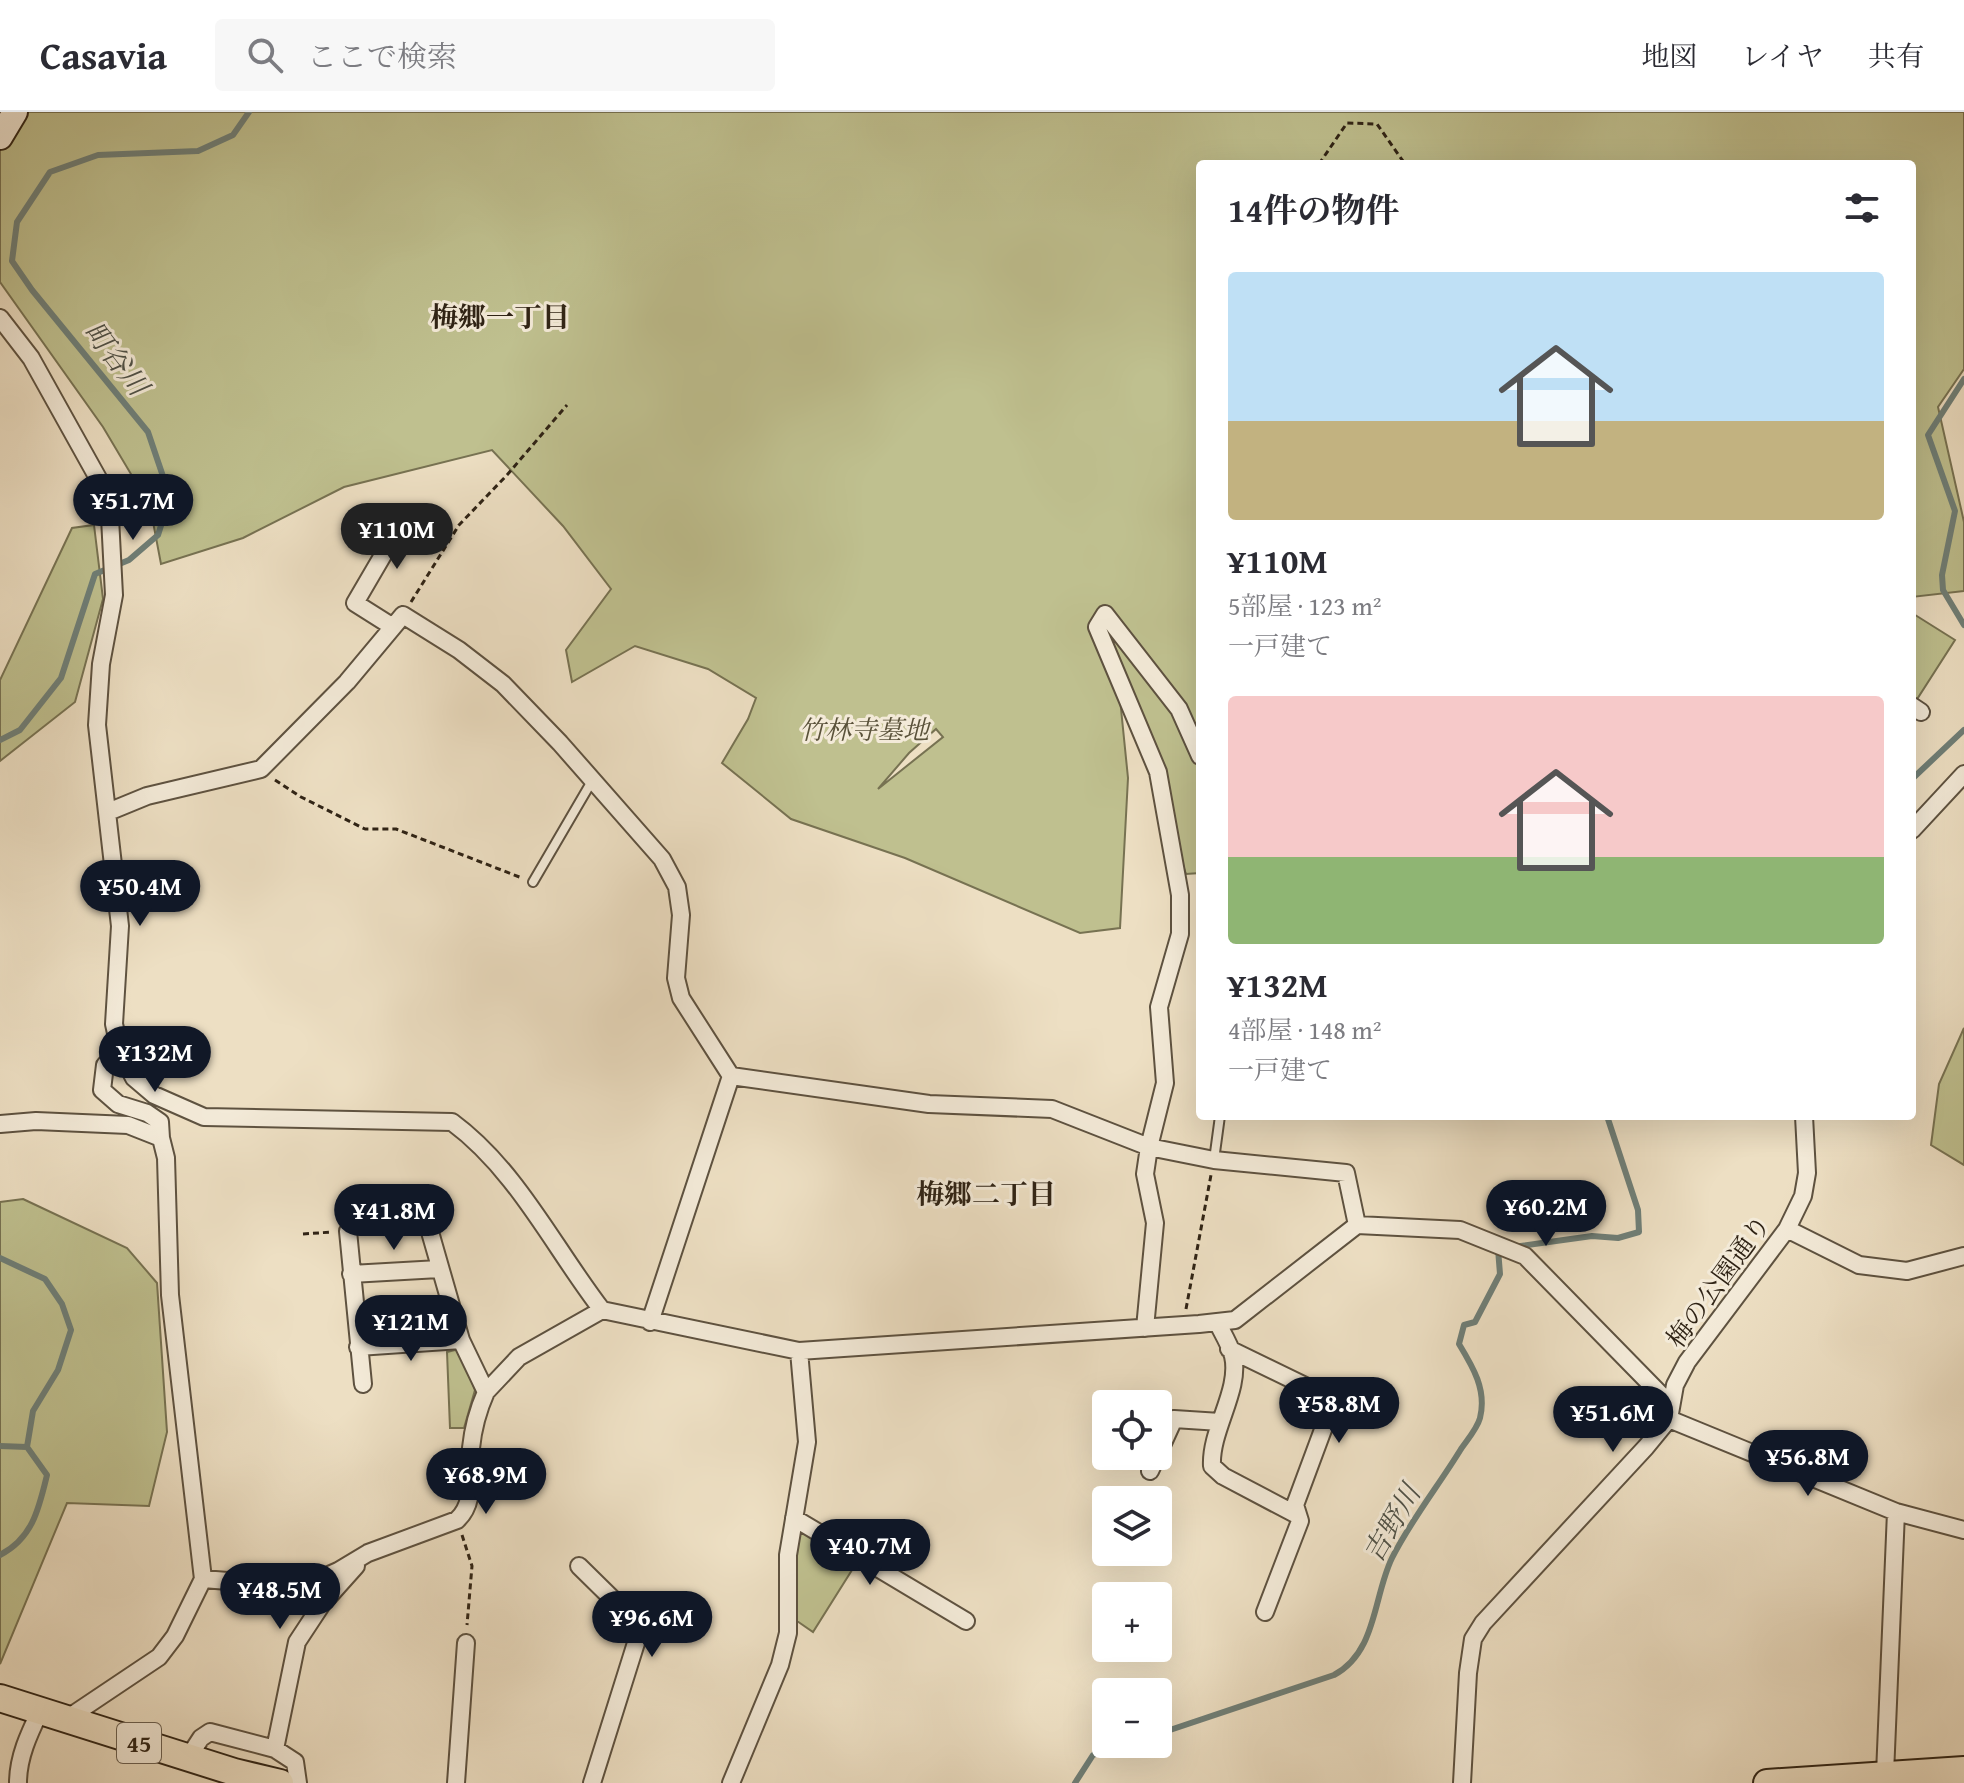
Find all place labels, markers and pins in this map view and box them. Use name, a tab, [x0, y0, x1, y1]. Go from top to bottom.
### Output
pin: ¥51.7M	[68, 474, 198, 542]
pin: ¥110M	[341, 503, 453, 571]
pin: ¥50.4M	[75, 860, 205, 928]
pin: ¥132M	[99, 1026, 211, 1094]
pin: ¥60.2M	[1481, 1180, 1611, 1248]
pin: ¥41.8M	[329, 1184, 459, 1252]
pin: ¥121M	[355, 1295, 467, 1363]
pin: ¥58.8M	[1274, 1377, 1404, 1445]
pin: ¥51.6M	[1548, 1386, 1678, 1454]
pin: ¥56.8M	[1743, 1430, 1873, 1498]
pin: ¥68.9M	[421, 1448, 551, 1516]
pin: ¥40.7M	[805, 1519, 935, 1587]
pin: ¥48.5M	[215, 1563, 345, 1631]
pin: ¥96.6M	[587, 1591, 717, 1659]

